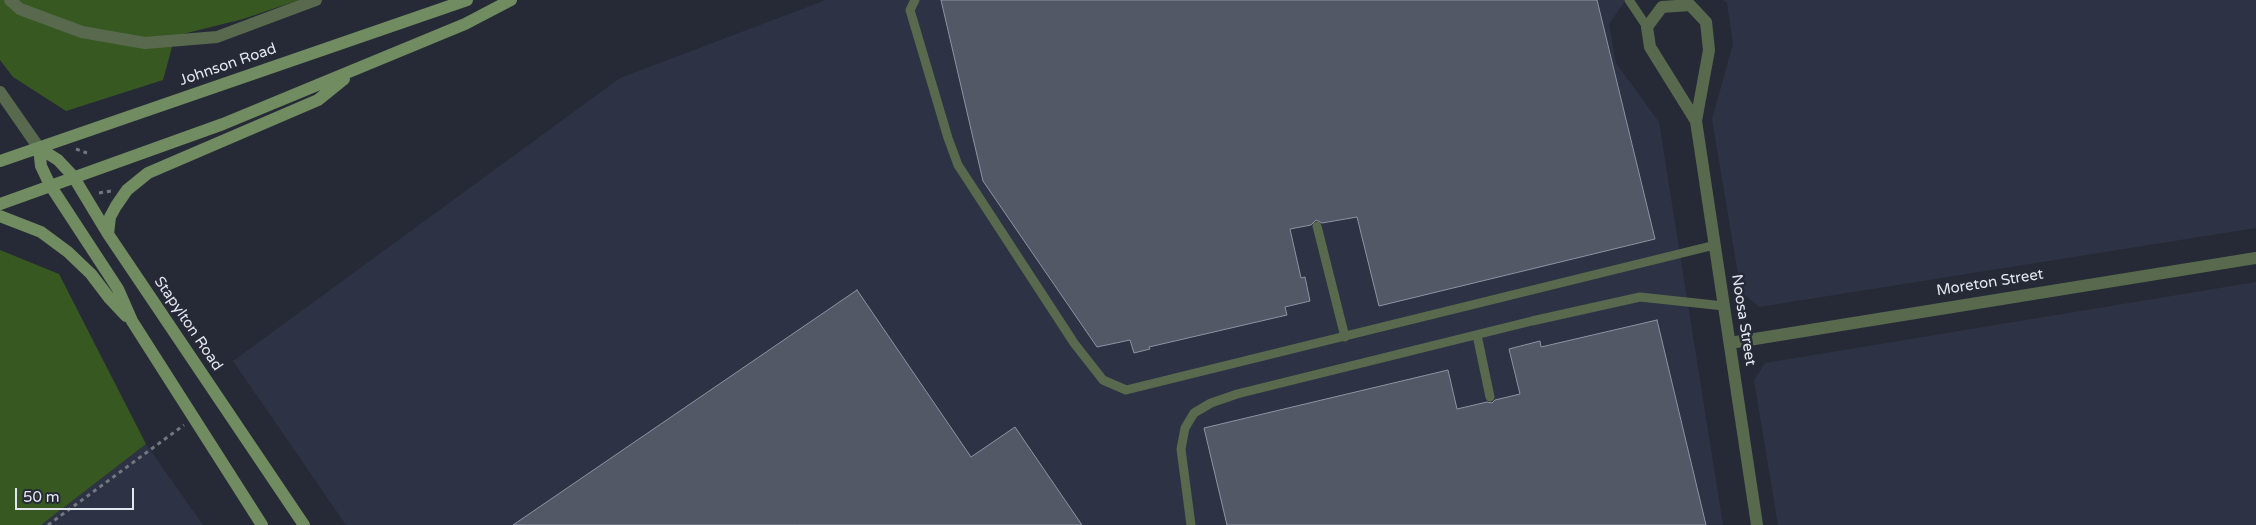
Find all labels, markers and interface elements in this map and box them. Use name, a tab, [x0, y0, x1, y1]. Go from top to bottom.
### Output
street label: Johnson Road	[177, 40, 279, 90]
street label: Moreton Street	[1935, 266, 2045, 300]
street label: Stapylton Road	[150, 273, 226, 375]
street label: Noosa Street	[1727, 273, 1759, 367]
scale bar	[18, 478, 136, 510]
text: 50 m	[23, 488, 60, 506]

